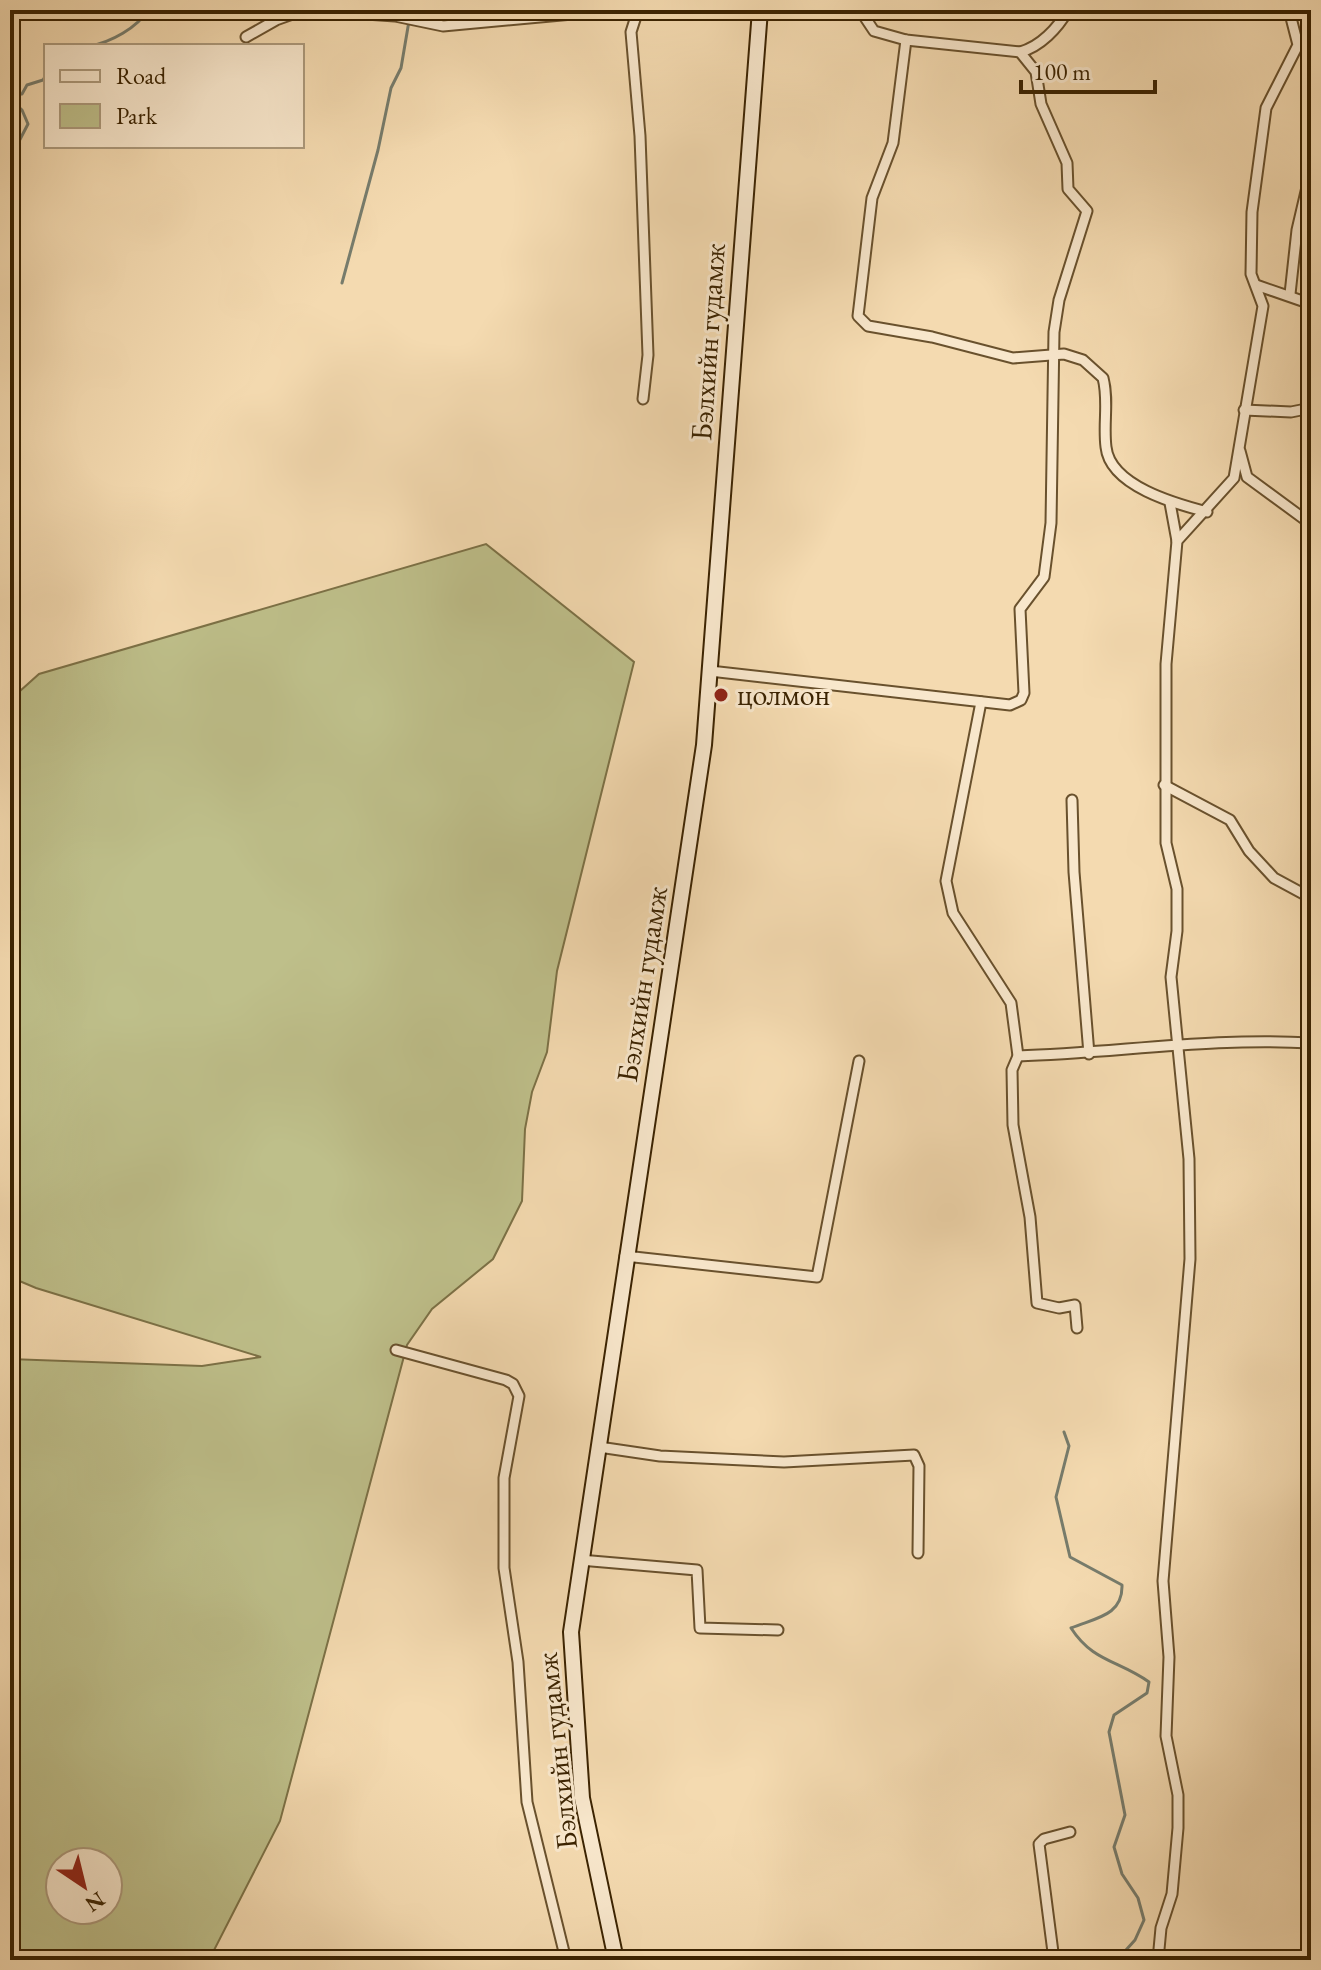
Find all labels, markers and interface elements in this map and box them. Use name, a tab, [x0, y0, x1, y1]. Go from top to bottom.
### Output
legend	[44, 44, 304, 148]
scale bar	[1021, 44, 1155, 94]
text: 100 m	[1033, 56, 1091, 87]
text: Road	[116, 60, 167, 91]
text: Park	[116, 100, 158, 131]
street label: Бэлхийн гудамж	[681, 242, 734, 442]
place label: цолмон	[737, 675, 830, 714]
marker: цолмон	[712, 686, 730, 704]
street label: Бэлхийн гудамж	[607, 883, 676, 1085]
street label: Бэлхийн гудамж	[527, 1650, 586, 1852]
north arrow	[44, 1846, 124, 1926]
text: N	[79, 1885, 111, 1919]

